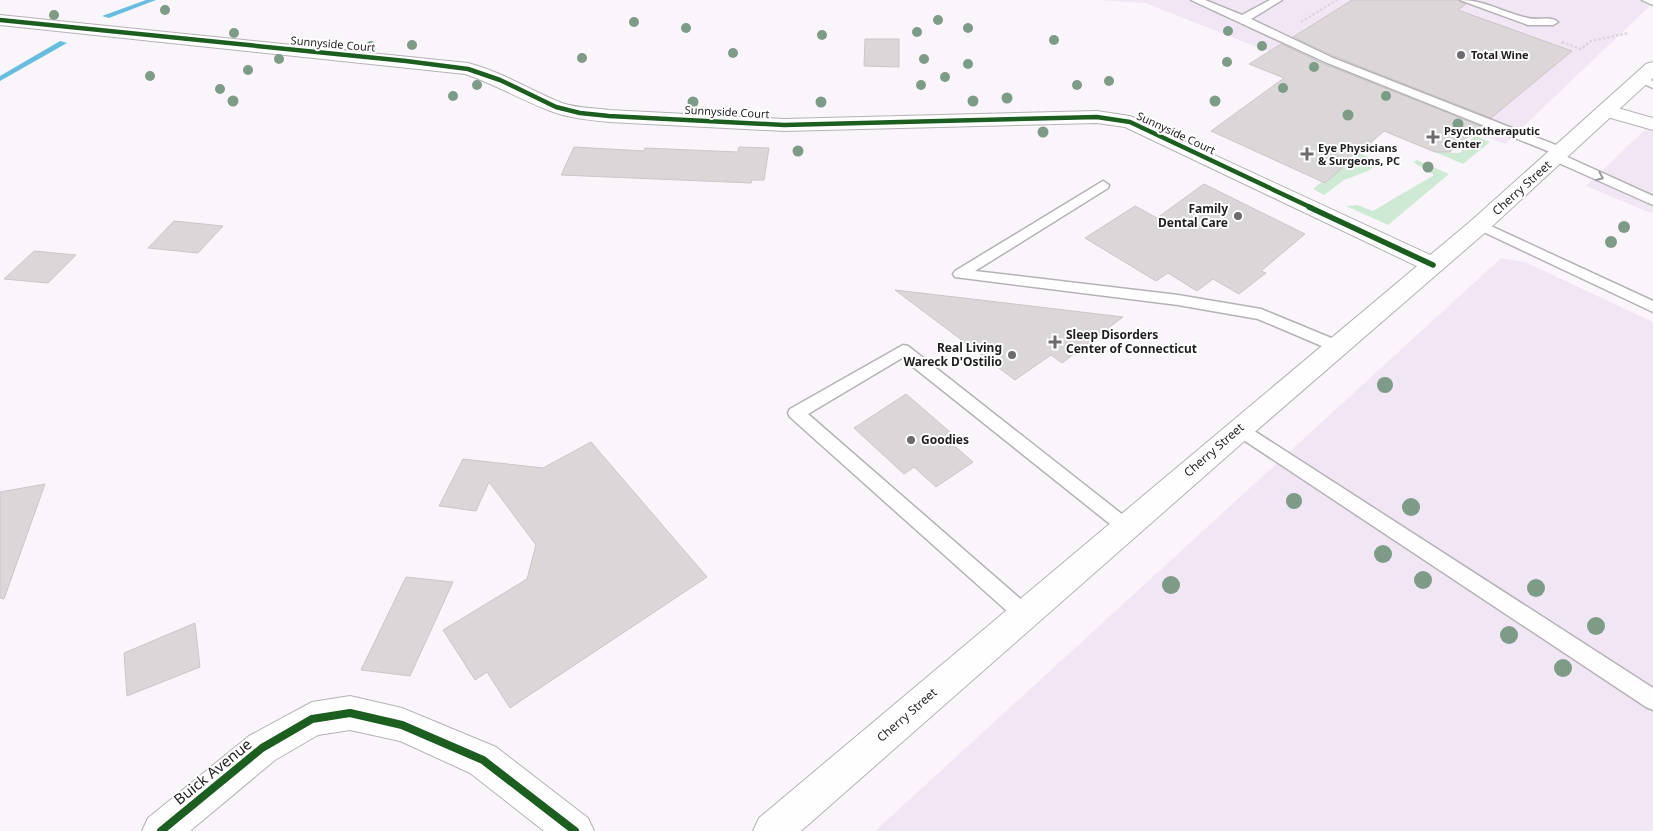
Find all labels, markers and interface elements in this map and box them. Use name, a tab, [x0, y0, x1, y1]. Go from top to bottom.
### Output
street label: Sunnyside Court	[290, 32, 376, 55]
place label: Total Wine	[1471, 47, 1529, 62]
marker: Total Wine	[1455, 49, 1467, 61]
street label: Sunnyside Court	[684, 102, 770, 121]
street label: Sunnyside Court	[1135, 108, 1218, 157]
place label: Psychotheraputic Center	[1444, 123, 1540, 151]
marker: Psychotheraputic Center	[1426, 130, 1440, 144]
place label: Eye Physicians & Surgeons, PC	[1318, 140, 1400, 168]
marker: Eye Physicians & Surgeons, PC	[1300, 147, 1314, 161]
street label: Cherry Street	[1488, 156, 1555, 219]
one-way arrow	[1595, 171, 1604, 181]
place label: Family Dental Care	[1158, 200, 1228, 231]
marker: Family Dental Care	[1232, 210, 1244, 222]
place label: Sleep Disorders Center of Connecticut	[1066, 326, 1197, 357]
marker: Sleep Disorders Center of Connecticut	[1048, 335, 1062, 349]
place label: Real Living Wareck D'Ostilio	[903, 339, 1002, 370]
marker: Real Living Wareck D'Ostilio	[1006, 349, 1018, 361]
street label: Cherry Street	[1180, 418, 1248, 480]
place label: Goodies	[921, 431, 969, 448]
marker: Goodies	[905, 434, 917, 446]
street label: Cherry Street	[873, 683, 941, 745]
street label: Buick Avenue	[169, 734, 255, 809]

